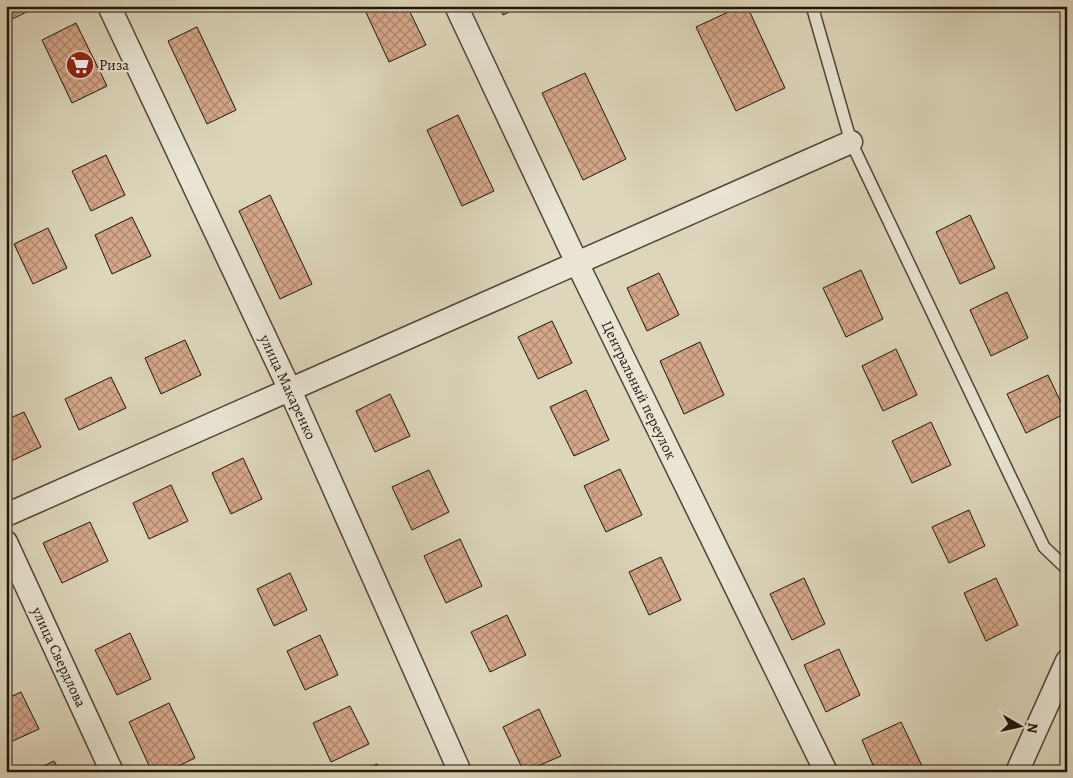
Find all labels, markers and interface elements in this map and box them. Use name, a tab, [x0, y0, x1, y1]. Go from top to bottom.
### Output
supermarket icon: Риза	[65, 50, 95, 80]
place label: Риза	[99, 55, 129, 75]
street label: Центральный переулок	[597, 317, 681, 463]
street label: улица Макаренко	[254, 330, 321, 443]
street label: улица Свердлова	[27, 603, 91, 711]
north arrow	[996, 700, 1046, 750]
text: N	[1022, 721, 1043, 734]

